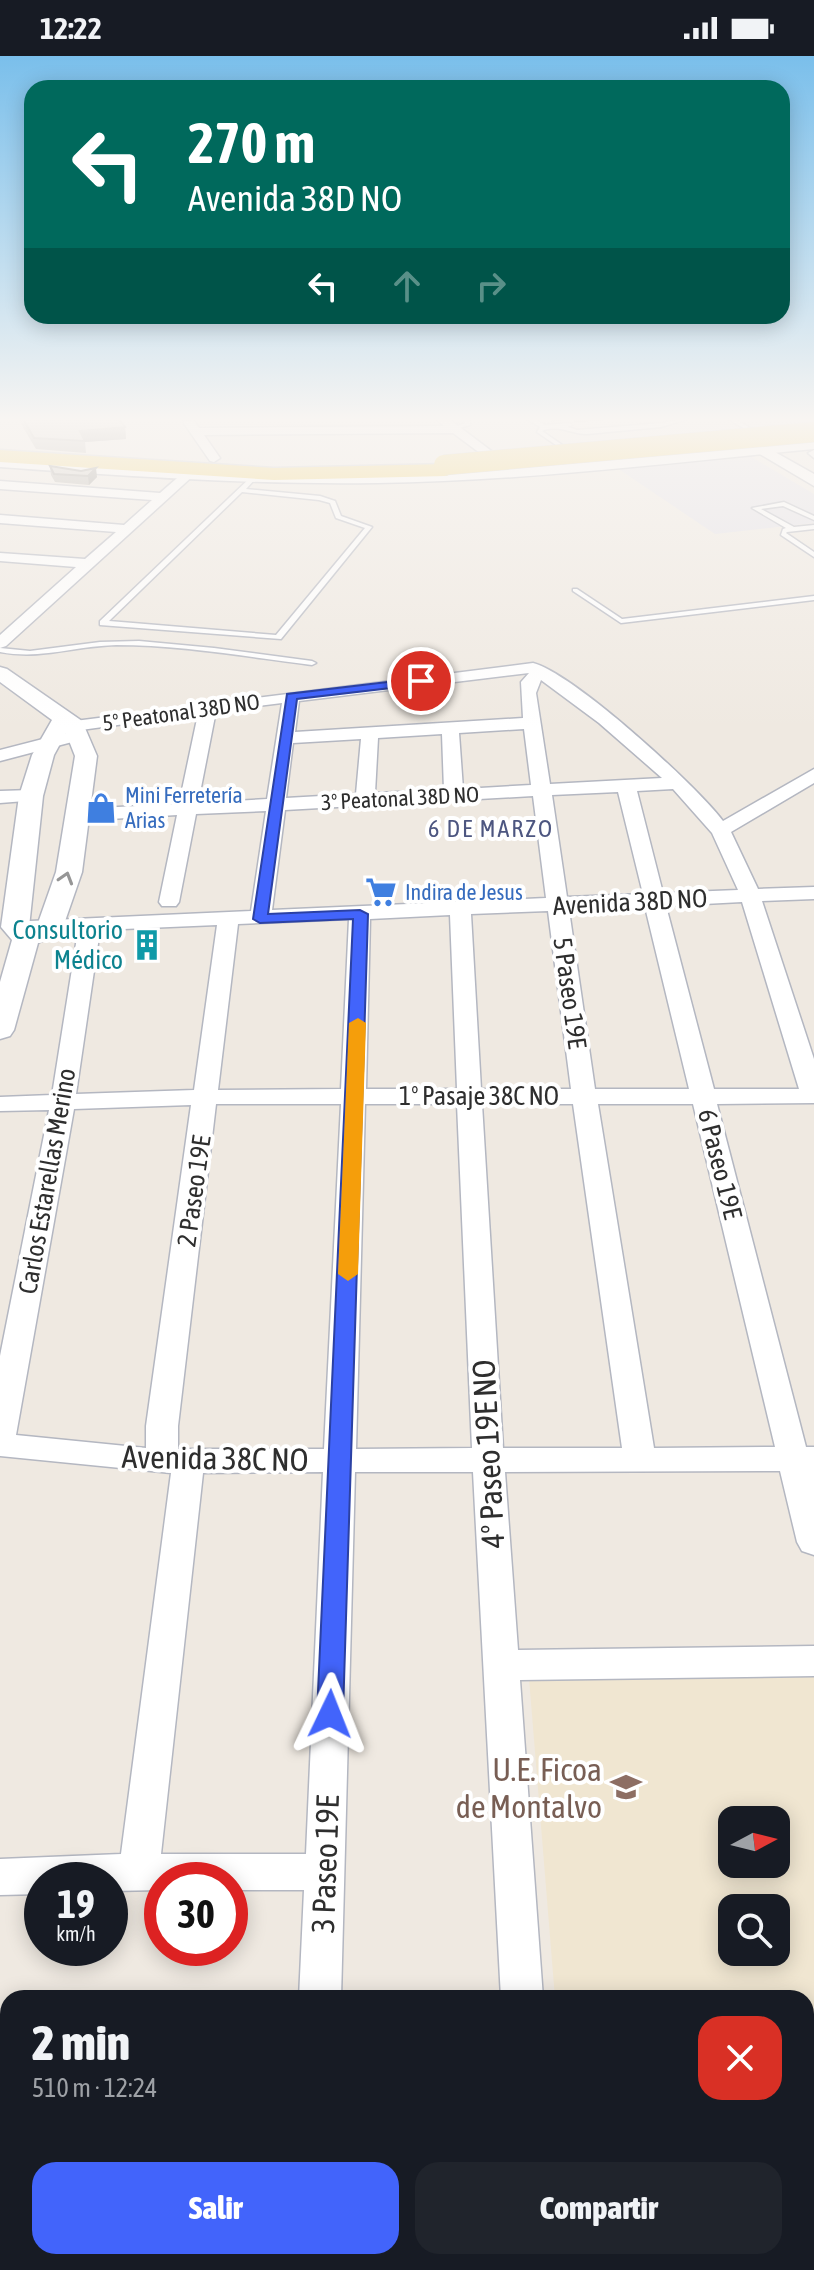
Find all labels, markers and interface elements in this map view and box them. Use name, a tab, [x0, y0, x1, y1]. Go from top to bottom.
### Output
text: 12:22	[40, 11, 102, 45]
text: 270 m	[188, 111, 315, 175]
icon: left	[56, 112, 160, 216]
text: Avenida 38D NO	[188, 177, 402, 219]
icon: left	[301, 264, 345, 308]
icon: ahead	[385, 264, 429, 308]
icon: right	[469, 264, 513, 308]
pin	[387, 647, 455, 715]
icon: arrive	[399, 659, 443, 703]
street label: 5° Peatonal 38D NO	[101, 688, 261, 736]
street label: 3° Peatonal 38D NO	[320, 781, 480, 815]
place label: Mini Ferretería Arias	[125, 782, 243, 833]
shop icon: Mini Ferretería Arias	[84, 791, 118, 825]
district label: 6 DE MARZO	[428, 815, 554, 842]
one-way arrow	[57, 872, 73, 885]
supermarket icon: Indira de Jesus	[364, 875, 398, 909]
place label: Indira de Jesus	[405, 879, 523, 905]
street label: Avenida 38D NO	[552, 883, 708, 921]
place label: Consultorio Médico	[13, 915, 123, 975]
building icon: Consultorio Médico	[130, 928, 164, 962]
street label: 5 Paseo 19E	[547, 935, 593, 1051]
street label: Carlos Estarellas Merino	[12, 1066, 82, 1296]
street label: 1° Pasaje 38C NO	[399, 1081, 559, 1111]
street label: 6 Paseo 19E	[692, 1106, 748, 1222]
street label: 2 Paseo 19E	[171, 1133, 217, 1249]
street label: 4° Paseo 19E NO	[465, 1359, 511, 1549]
street label: Avenida 38C NO	[121, 1438, 309, 1478]
position arrow	[288, 1672, 372, 1756]
place label: U.E. Ficoa de Montalvo	[456, 1751, 602, 1825]
school or university icon: U.E. Ficoa de Montalvo	[609, 1770, 643, 1804]
street label: 3 Paseo 19E	[304, 1794, 346, 1934]
north arrow	[718, 1806, 790, 1878]
map controls	[718, 1806, 790, 1966]
speed limit sign: 30	[144, 1862, 248, 1966]
text: 19	[57, 1881, 95, 1926]
button: search	[718, 1894, 790, 1966]
text: km/h	[56, 1922, 96, 1945]
text: 2 min	[32, 2015, 130, 2070]
button: close	[698, 2016, 782, 2100]
text: 510 m · 12:24	[32, 2073, 157, 2103]
button: Salir	[32, 2162, 399, 2254]
button: Compartir	[415, 2162, 782, 2254]

